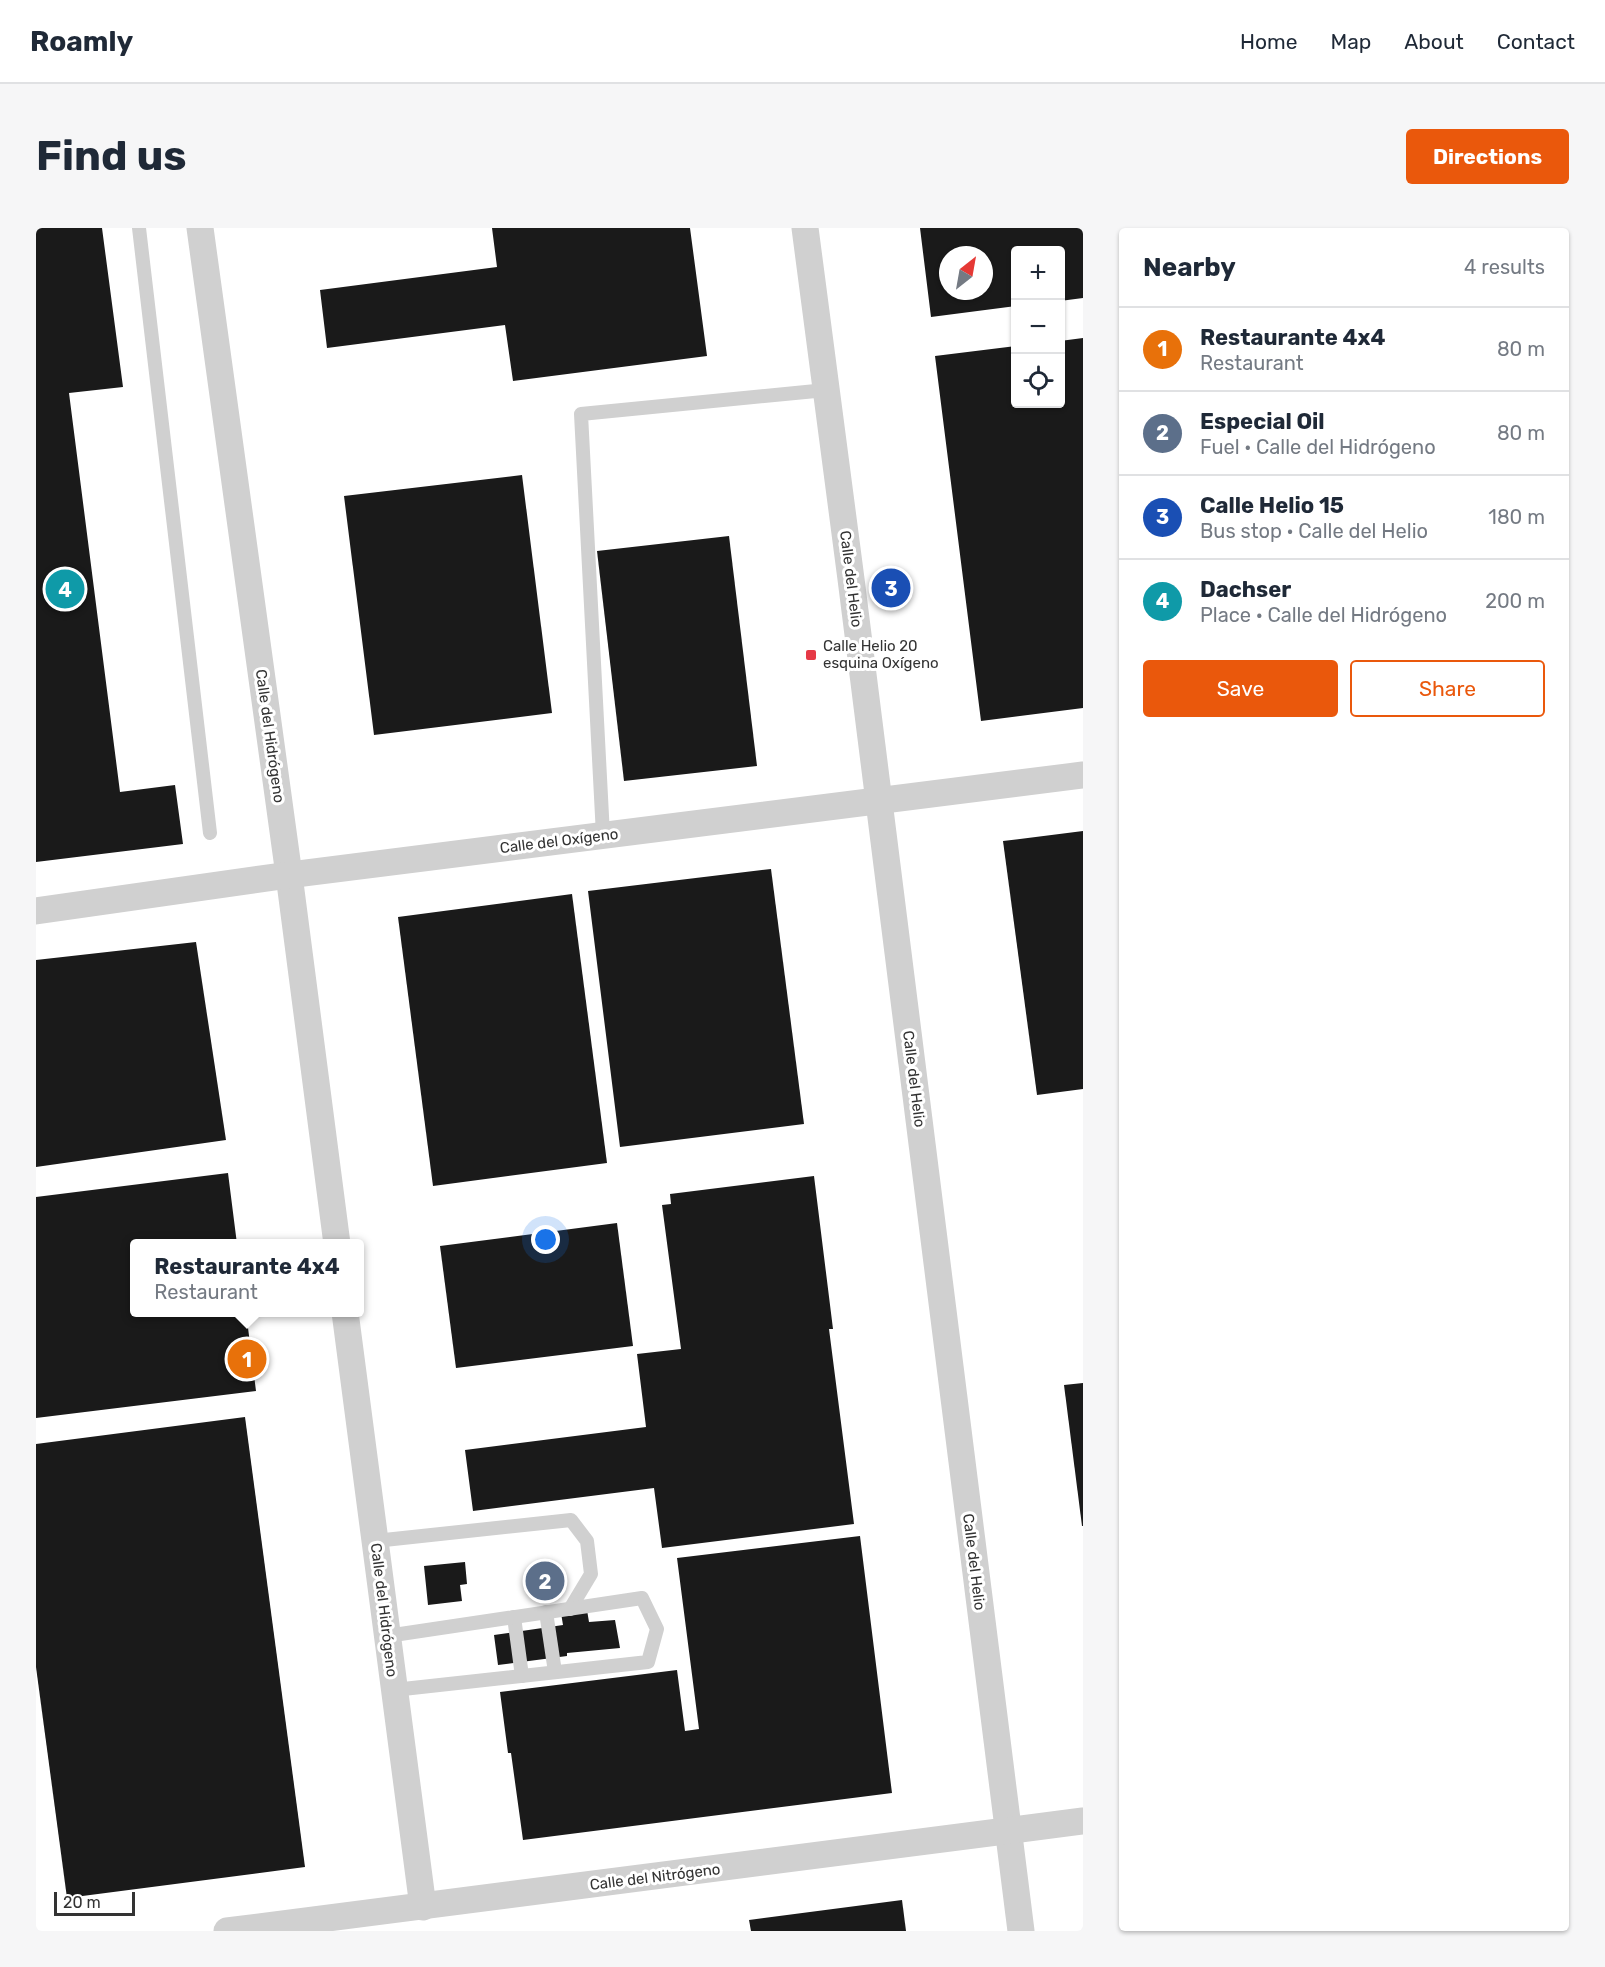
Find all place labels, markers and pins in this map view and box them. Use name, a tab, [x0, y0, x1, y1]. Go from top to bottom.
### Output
pin: 4	[45, 566, 84, 612]
pin: 3	[872, 566, 910, 610]
place label: Calle Helio 20 esquina Oxígeno	[823, 637, 939, 672]
marker: Calle Helio 20 esquina Oxígeno	[804, 648, 818, 662]
pin: 1	[228, 1336, 266, 1382]
pin: 2	[526, 1558, 564, 1604]

